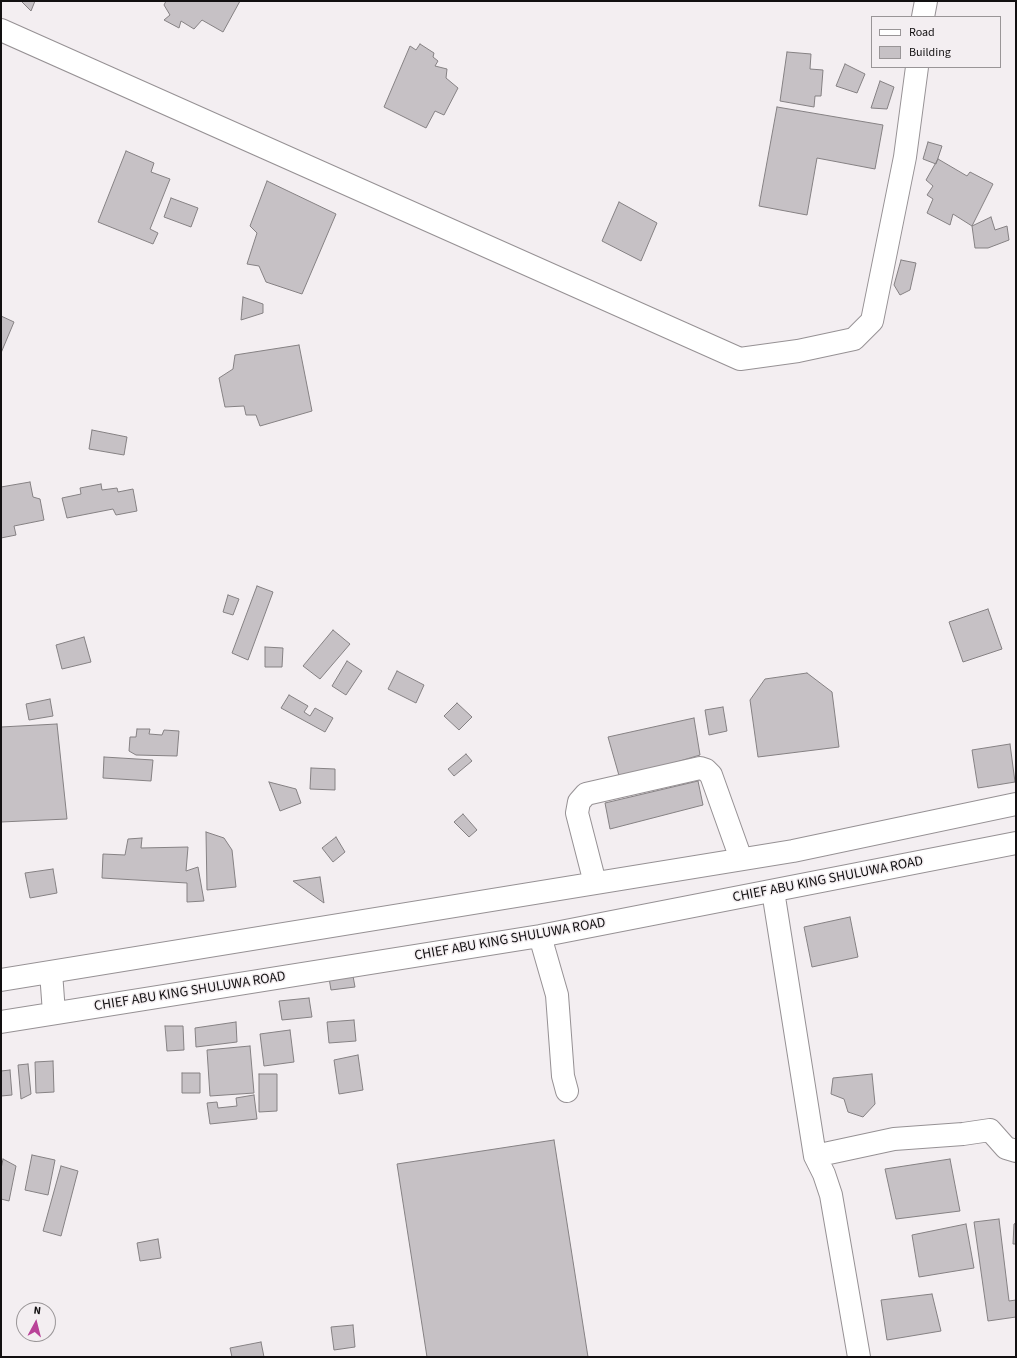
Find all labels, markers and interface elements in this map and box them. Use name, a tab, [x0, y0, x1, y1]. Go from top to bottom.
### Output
legend	[871, 16, 1001, 68]
text: Road	[909, 24, 935, 41]
text: Building	[909, 44, 951, 61]
street label: CHIEF ABU KING SHULUWA ROAD	[731, 853, 925, 907]
street label: CHIEF ABU KING SHULUWA ROAD	[413, 915, 607, 965]
street label: CHIEF ABU KING SHULUWA ROAD	[93, 969, 287, 1015]
north arrow	[16, 1302, 56, 1342]
text: N	[33, 1303, 42, 1318]

